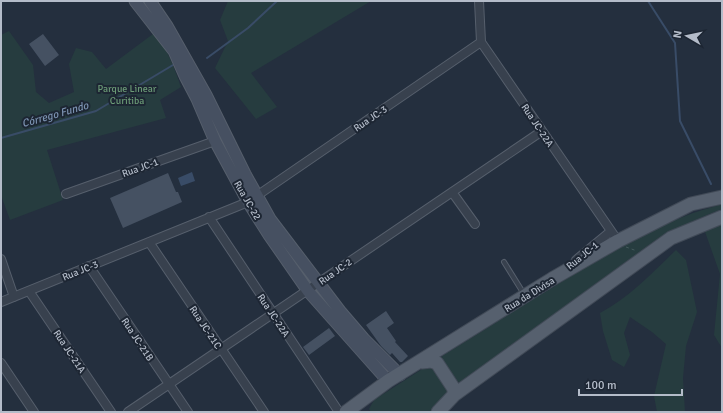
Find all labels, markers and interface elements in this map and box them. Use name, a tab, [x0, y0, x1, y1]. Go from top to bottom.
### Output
north arrow	[667, 16, 707, 56]
text: N	[671, 30, 685, 39]
park label: Parque Linear Curitiba	[97, 83, 157, 107]
water label: Córrego Fundo	[20, 98, 91, 130]
street label: Rua JC-22A	[518, 102, 556, 149]
street label: Rua JC-3	[352, 103, 390, 134]
street label: Rua JC-1	[120, 156, 160, 180]
street label: Rua JC-22	[231, 179, 263, 222]
street label: Rua JC-1	[564, 239, 601, 272]
street label: Rua JC-2	[317, 256, 355, 288]
street label: Rua JC-3	[61, 258, 100, 284]
street label: Rua da Divisa	[502, 275, 557, 315]
street label: Rua JC-22A	[254, 292, 292, 339]
street label: Rua JC-21C	[186, 304, 224, 351]
street label: Rua JC-21B	[118, 316, 156, 363]
street label: Rua JC-21A	[50, 328, 88, 375]
scale bar	[579, 371, 682, 397]
text: 100 m	[585, 378, 617, 393]

